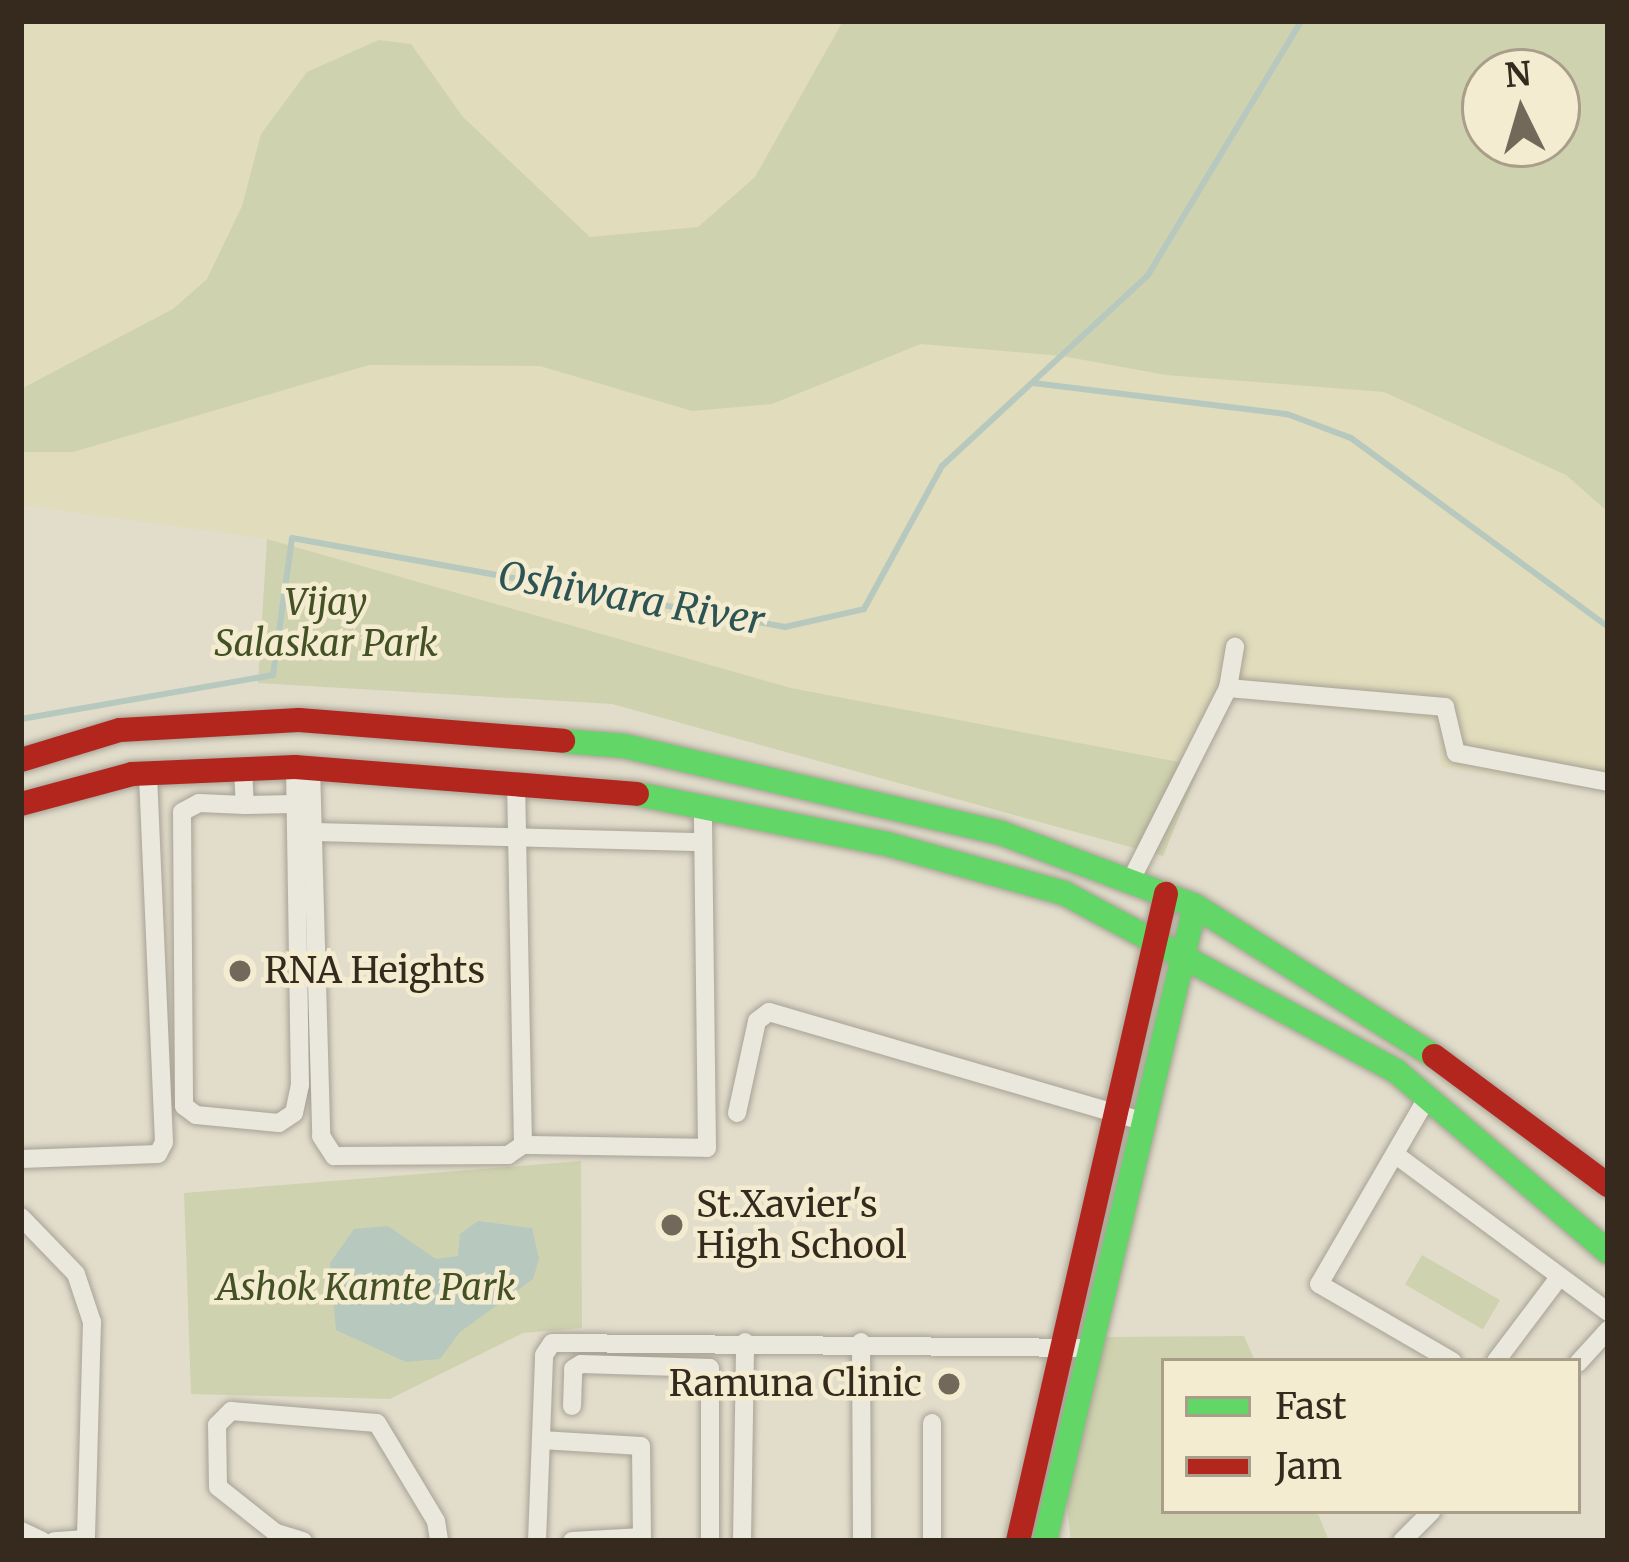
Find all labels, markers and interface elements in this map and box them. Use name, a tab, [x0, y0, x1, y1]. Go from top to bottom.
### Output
north arrow	[1461, 48, 1581, 168]
text: N	[1503, 53, 1533, 96]
water label: Oshiwara River	[494, 553, 768, 645]
park label: Vijay Salaskar Park	[214, 580, 438, 665]
place label: RNA Heights	[264, 949, 485, 993]
marker: RNA Heights	[227, 958, 253, 984]
place label: St.Xavier's High School	[696, 1182, 907, 1267]
marker: St.Xavier's High School	[659, 1212, 685, 1238]
park label: Ashok Kamte Park	[216, 1266, 516, 1310]
legend	[1161, 1358, 1581, 1514]
place label: Ramuna Clinic	[669, 1362, 922, 1406]
marker: Ramuna Clinic	[933, 1368, 965, 1400]
text: Fast	[1275, 1384, 1347, 1429]
text: Jam	[1275, 1444, 1342, 1489]

